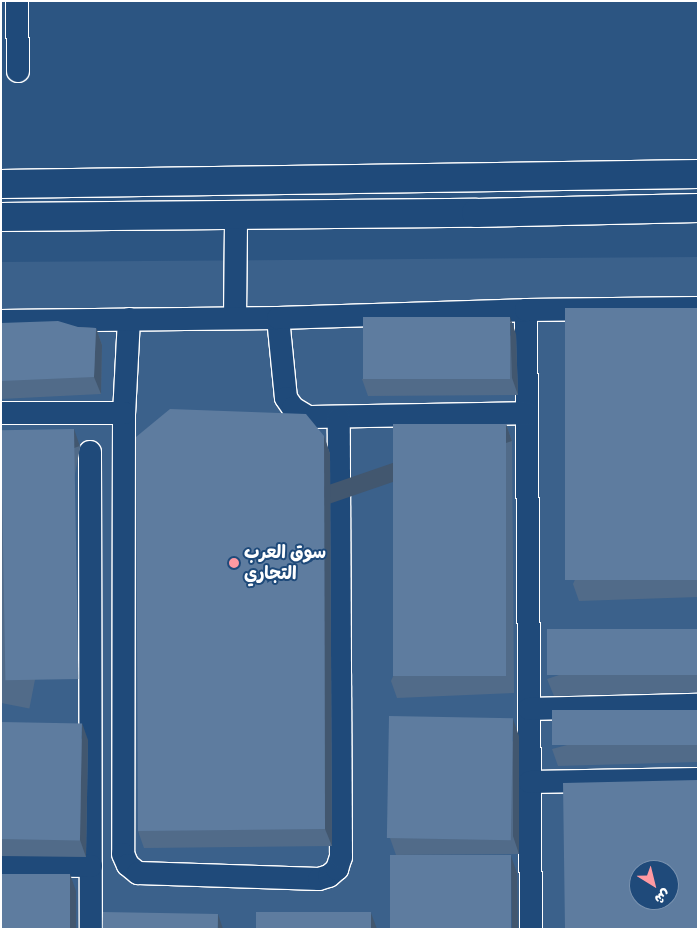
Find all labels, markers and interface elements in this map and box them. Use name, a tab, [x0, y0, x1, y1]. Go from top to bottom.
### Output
place label: سوق العرب التجاري	[244, 542, 326, 584]
marker: سوق العرب التجاري	[228, 557, 240, 569]
north arrow	[629, 860, 679, 910]
text: ش	[651, 885, 674, 908]

